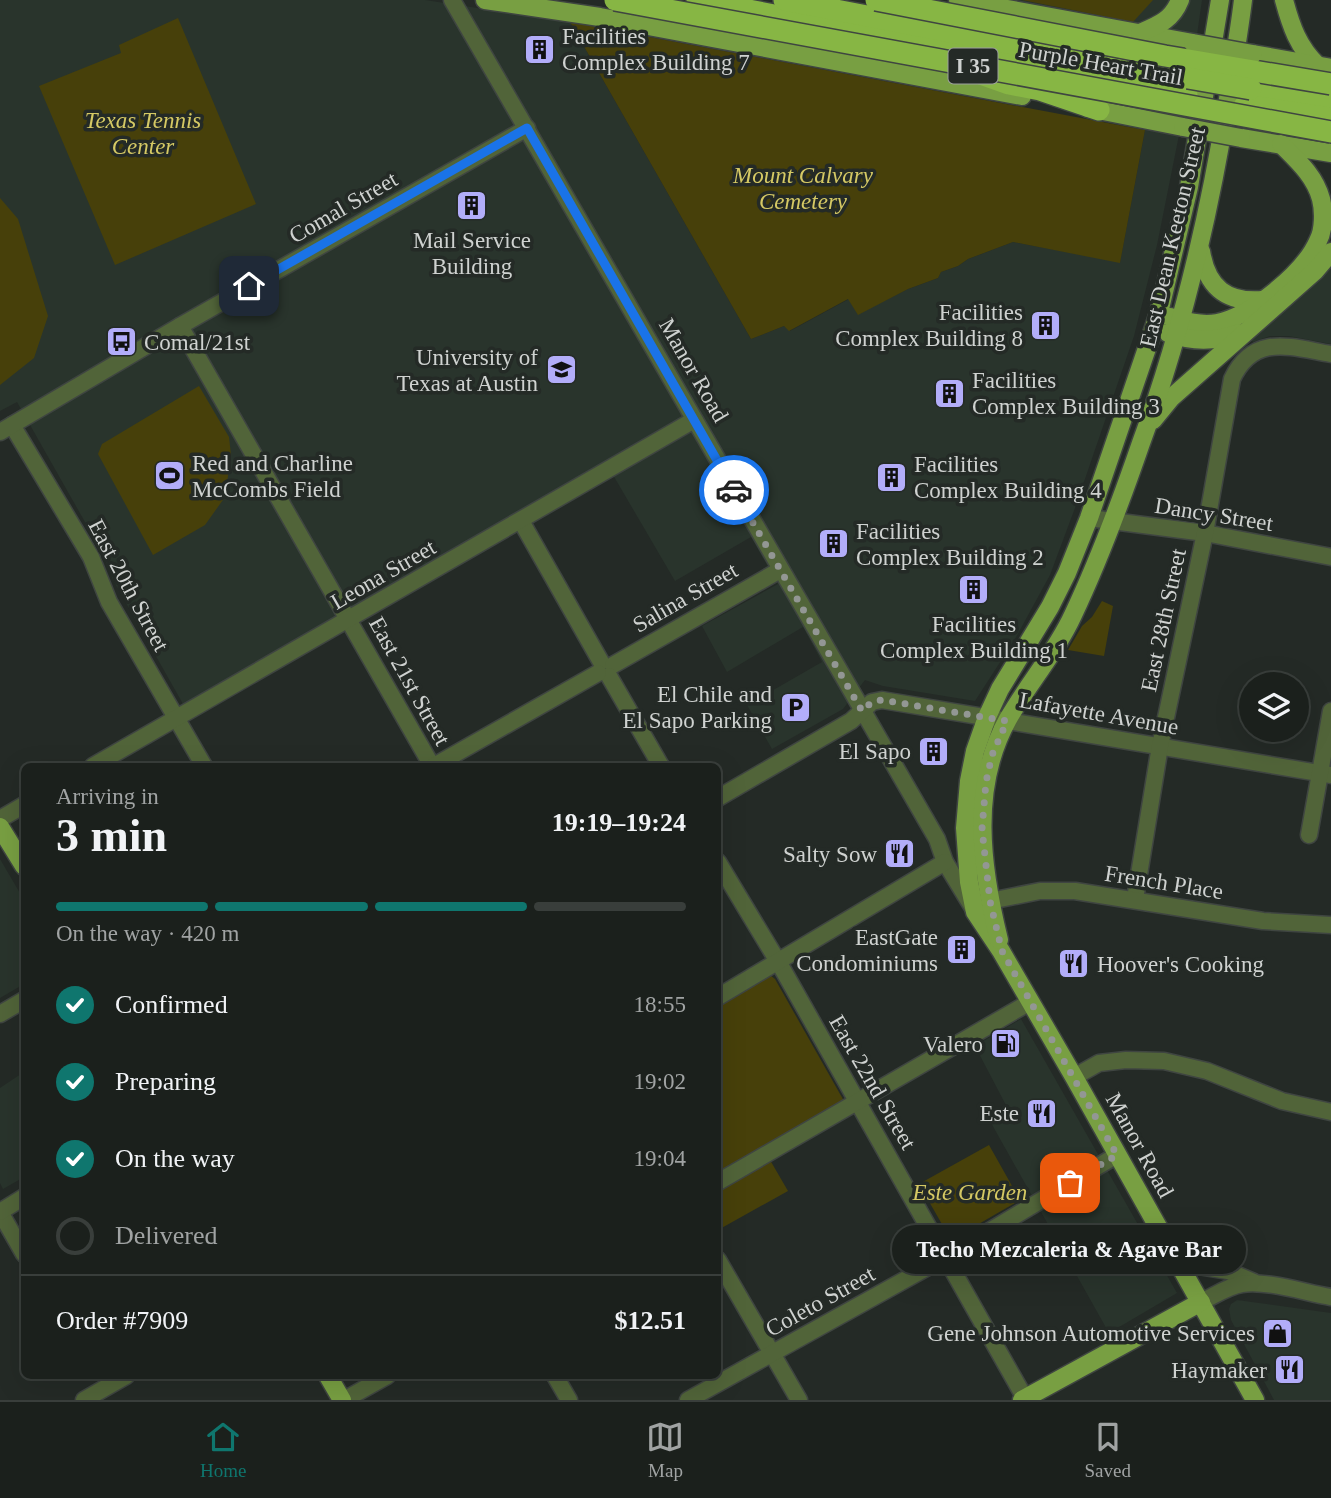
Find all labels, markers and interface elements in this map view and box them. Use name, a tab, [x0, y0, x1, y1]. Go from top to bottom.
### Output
place label: Facilities Complex Building 7	[562, 24, 750, 75]
building icon: Facilities Complex Building 7	[522, 32, 556, 66]
street label: Purple Heart Trail	[1017, 37, 1185, 90]
road number: I 35	[948, 48, 998, 84]
park label: Texas Tennis Center	[85, 108, 201, 159]
street label: East Dean Keeton Street	[1135, 124, 1210, 350]
park label: Mount Calvary Cemetery	[732, 163, 874, 214]
street label: Comal Street	[285, 166, 402, 248]
building icon: Mail Service Building	[455, 189, 489, 223]
place label: Mail Service Building	[413, 228, 531, 279]
pin	[219, 256, 279, 316]
icon: home	[230, 267, 268, 305]
place label: Facilities Complex Building 8	[835, 300, 1023, 351]
building icon: Facilities Complex Building 8	[1029, 308, 1063, 342]
street label: Manor Road	[654, 314, 734, 427]
bus stop icon: Comal/21st	[104, 325, 138, 359]
place label: Comal/21st	[144, 330, 251, 355]
place label: University of Texas at Austin	[397, 345, 538, 396]
school or university icon: University of Texas at Austin	[544, 353, 578, 387]
place label: Facilities Complex Building 3	[972, 368, 1160, 419]
building icon: Facilities Complex Building 3	[932, 376, 966, 410]
place label: Red and Charline McCombs Field	[192, 451, 353, 502]
place label: Facilities Complex Building 4	[914, 452, 1102, 503]
courier	[699, 455, 769, 525]
sports icon: Red and Charline McCombs Field	[152, 459, 186, 493]
building icon: Facilities Complex Building 4	[874, 460, 908, 494]
icon: car	[715, 471, 753, 509]
street label: Dancy Street	[1153, 493, 1275, 536]
street label: East 20th Street	[83, 515, 174, 656]
place label: Facilities Complex Building 2	[856, 519, 1044, 570]
building icon: Facilities Complex Building 2	[816, 527, 850, 561]
street label: Leona Street	[326, 534, 441, 614]
street label: East 28th Street	[1136, 546, 1191, 694]
street label: Salina Street	[628, 557, 743, 637]
building icon: Facilities Complex Building 1	[957, 573, 991, 607]
place label: Facilities Complex Building 1	[880, 612, 1068, 663]
street label: East 21st Street	[364, 613, 455, 750]
map controls	[1239, 672, 1309, 742]
button: layers	[1239, 672, 1309, 742]
place label: El Chile and El Sapo Parking	[623, 682, 772, 733]
street label: Lafayette Avenue	[1017, 687, 1180, 740]
parking icon: El Chile and El Sapo Parking	[778, 690, 812, 724]
building icon: El Sapo	[917, 734, 951, 768]
place label: El Sapo	[839, 739, 911, 764]
text: Arriving in	[56, 784, 159, 809]
text: 19:19–19:24	[552, 808, 686, 837]
text: 3 min	[56, 810, 167, 861]
restaurant icon: Salty Sow	[883, 837, 917, 871]
place label: Salty Sow	[783, 842, 877, 867]
street label: French Place	[1103, 861, 1225, 904]
text: On the way · 420 m	[56, 921, 239, 946]
place label: EastGate Condominiums	[796, 925, 938, 976]
building icon: EastGate Condominiums	[944, 933, 978, 967]
restaurant icon: Hoover's Cooking	[1057, 947, 1091, 981]
place label: Hoover's Cooking	[1097, 952, 1265, 977]
icon: check	[56, 986, 94, 1024]
text: Confirmed	[115, 990, 228, 1019]
text: 18:55	[634, 992, 686, 1017]
street label: East 22nd Street	[824, 1011, 921, 1154]
fuel station icon: Valero	[989, 1027, 1023, 1061]
place label: Valero	[923, 1032, 983, 1057]
icon: check	[56, 1063, 94, 1101]
text: Preparing	[115, 1067, 216, 1096]
text: 19:02	[634, 1069, 686, 1094]
street label: Manor Road	[1101, 1089, 1179, 1202]
restaurant icon: Este	[1025, 1096, 1059, 1130]
place label: Este	[979, 1101, 1019, 1126]
icon: check	[56, 1140, 94, 1178]
text: On the way	[115, 1144, 235, 1173]
text: 19:04	[634, 1146, 686, 1171]
pin	[1040, 1153, 1100, 1213]
icon: bag	[1051, 1164, 1089, 1202]
park label: Este Garden	[912, 1180, 1027, 1205]
text: Delivered	[115, 1221, 218, 1250]
callout: Techo Mezcaleria & Agave Bar	[893, 1225, 1247, 1274]
text: Techo Mezcaleria & Agave Bar	[916, 1237, 1222, 1262]
street label: Coleto Street	[761, 1261, 880, 1342]
text: Order #7909	[56, 1306, 188, 1335]
text: $12.51	[615, 1306, 686, 1335]
shop icon: Gene Johnson Automotive Services	[1261, 1316, 1295, 1350]
place label: Gene Johnson Automotive Services	[927, 1321, 1255, 1346]
restaurant icon: Haymaker	[1273, 1353, 1307, 1387]
place label: Haymaker	[1171, 1358, 1267, 1383]
tab: Home	[200, 1418, 246, 1482]
tab: Map	[646, 1418, 684, 1482]
tab: Saved	[1085, 1418, 1131, 1482]

